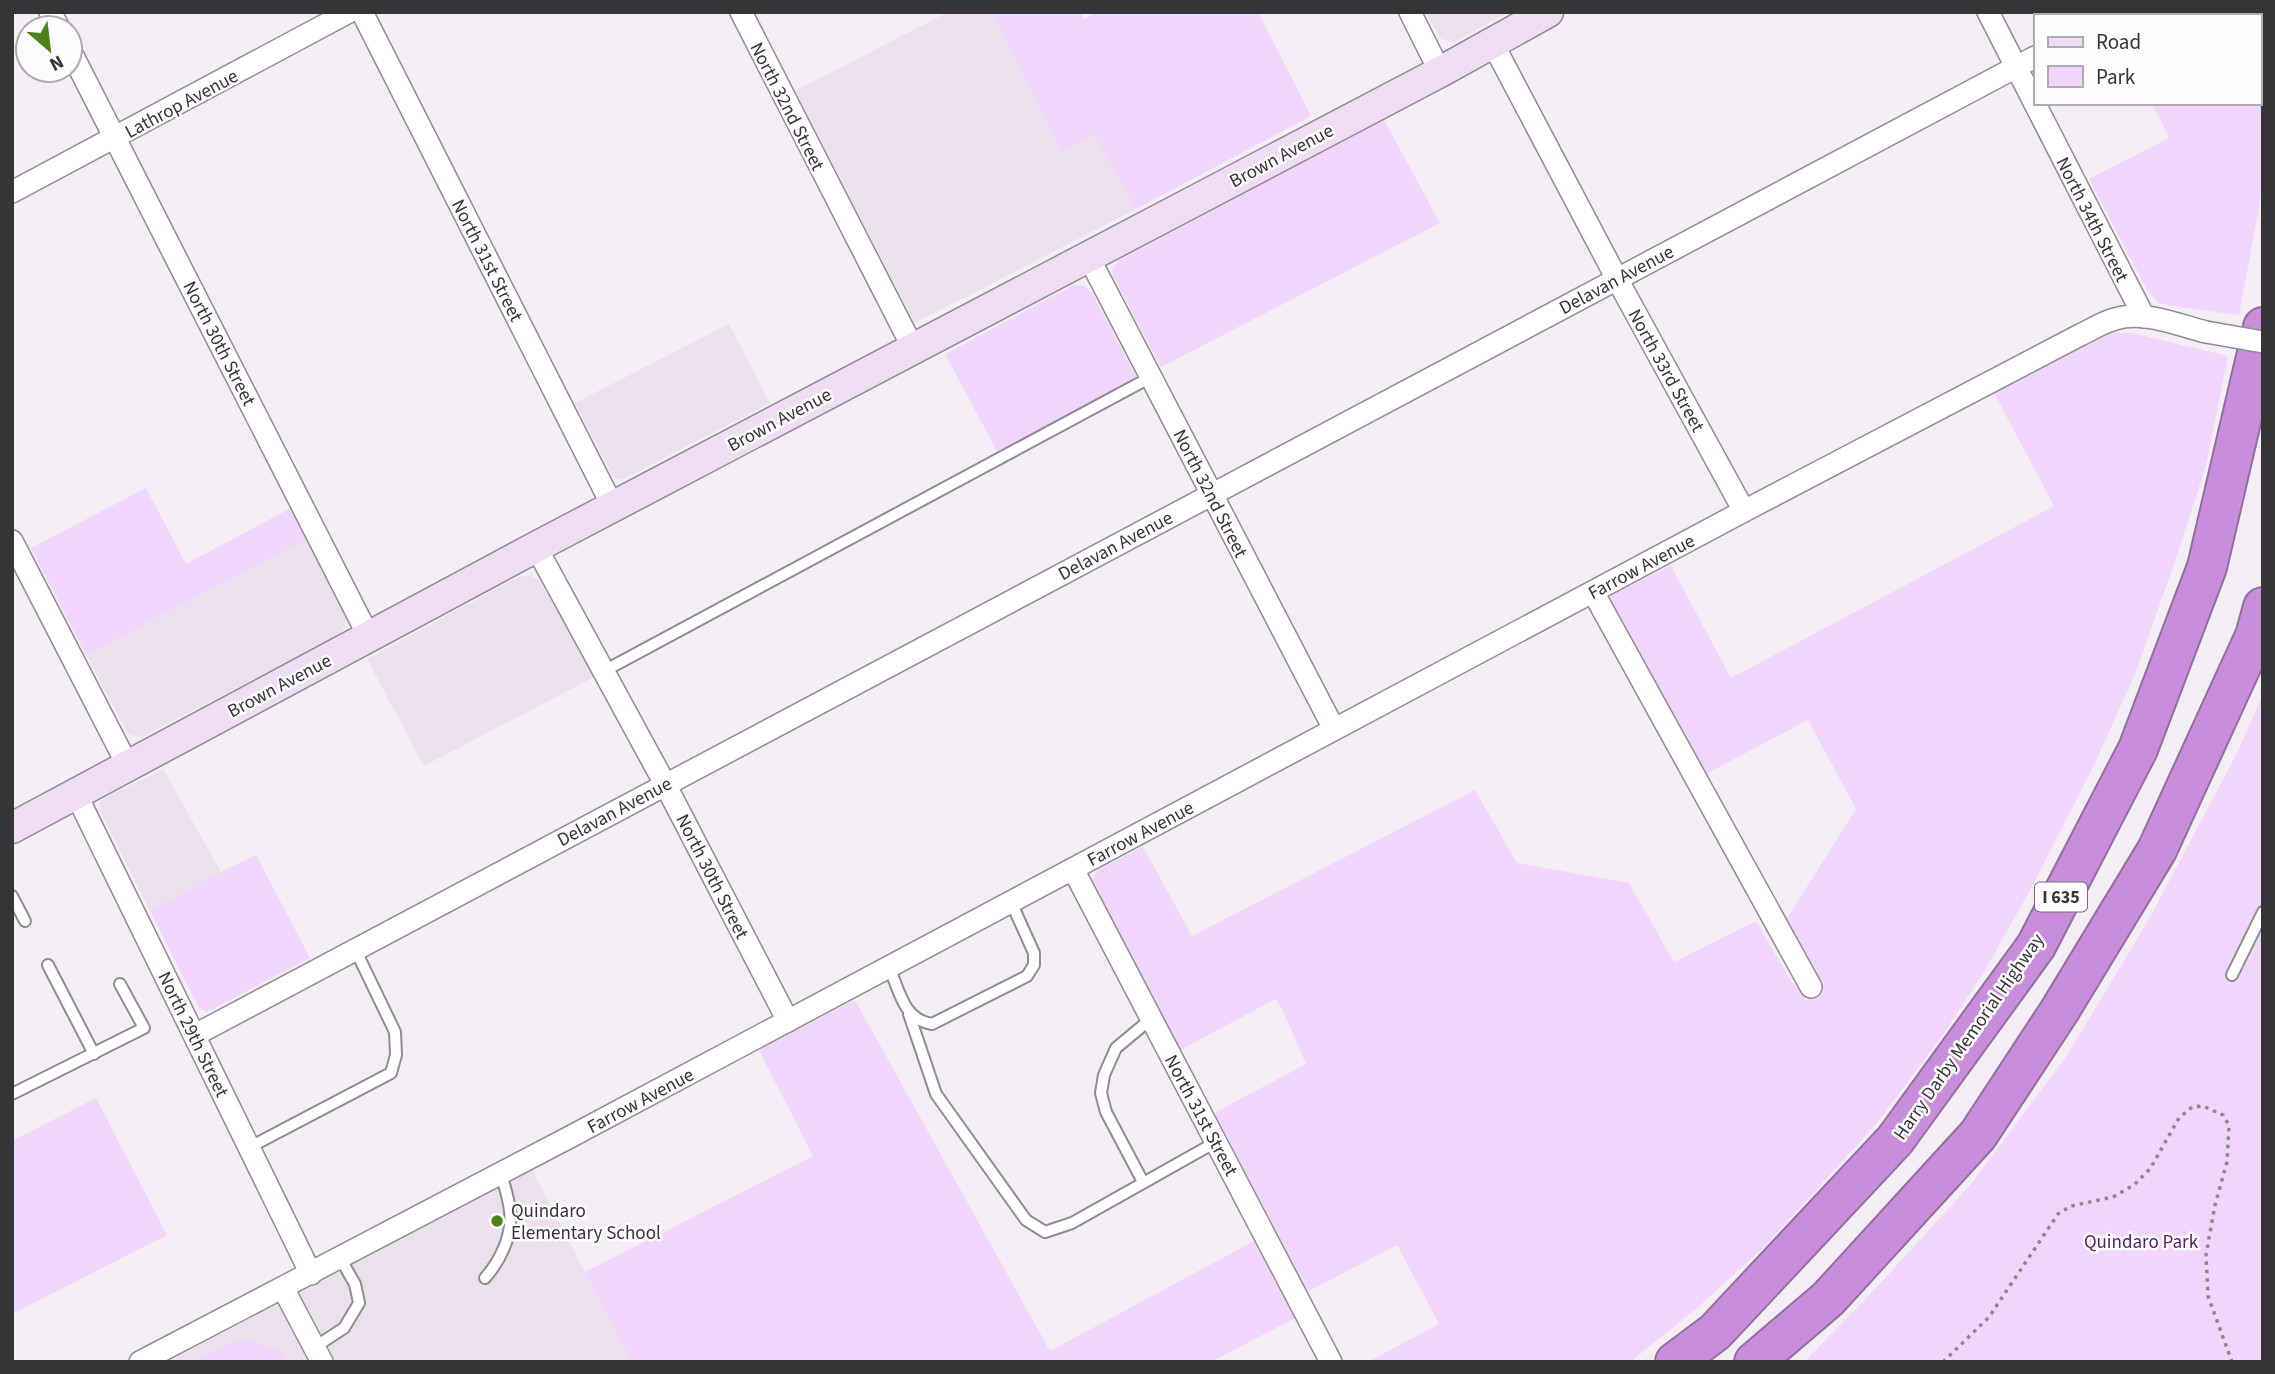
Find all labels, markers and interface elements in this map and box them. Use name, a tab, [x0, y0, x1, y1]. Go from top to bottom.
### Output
north arrow	[14, 14, 84, 84]
legend	[2034, 14, 2261, 105]
text: Road	[2096, 27, 2141, 57]
street label: North 32nd Street	[743, 38, 831, 176]
text: N	[44, 48, 68, 78]
text: Park	[2096, 62, 2136, 92]
street label: Lathrop Avenue	[120, 63, 243, 146]
street label: Brown Avenue	[1225, 118, 1338, 195]
street label: North 34th Street	[2049, 153, 2135, 287]
street label: North 31st Street	[444, 195, 529, 327]
street label: Delavan Avenue	[1555, 239, 1679, 322]
street label: North 30th Street	[176, 277, 262, 411]
street label: North 33rd Street	[1621, 304, 1711, 438]
street label: Brown Avenue	[723, 382, 836, 459]
street label: North 32nd Street	[1166, 425, 1254, 563]
street label: Delavan Avenue	[1054, 505, 1178, 588]
street label: Farrow Avenue	[1583, 528, 1700, 607]
street label: Brown Avenue	[223, 648, 336, 725]
street label: Delavan Avenue	[553, 771, 677, 854]
street label: Farrow Avenue	[1082, 795, 1199, 874]
street label: North 30th Street	[669, 810, 755, 944]
road number: I 635	[2035, 882, 2087, 912]
street label: Harry Darby Memorial Highway	[1887, 928, 2051, 1146]
street label: North 29th Street	[151, 967, 235, 1103]
street label: North 31st Street	[1157, 1050, 1244, 1182]
street label: Farrow Avenue	[582, 1062, 699, 1141]
place label: Quindaro Elementary School	[511, 1198, 661, 1247]
marker: Quindaro Elementary School	[489, 1213, 505, 1229]
park label: Quindaro Park	[2084, 1229, 2199, 1256]

